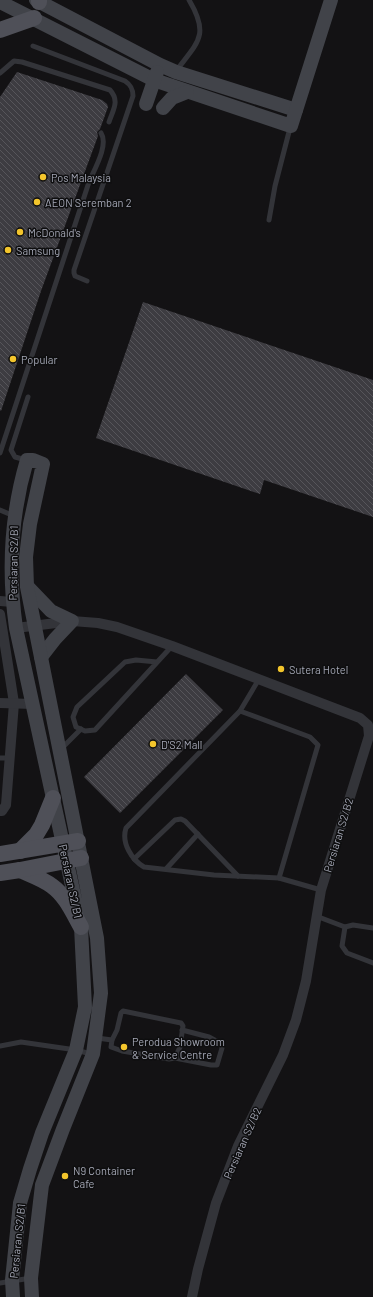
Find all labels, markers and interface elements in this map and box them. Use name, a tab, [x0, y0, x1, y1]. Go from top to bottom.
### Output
place label: Pos Malaysia	[51, 171, 111, 184]
marker: Pos Malaysia	[38, 172, 48, 182]
place label: AEON Seremban 2	[45, 196, 132, 209]
marker: AEON Seremban 2	[32, 197, 42, 207]
place label: McDonald's	[28, 226, 81, 239]
marker: McDonald's	[15, 227, 25, 237]
place label: Samsung	[16, 244, 60, 257]
marker: Samsung	[3, 245, 13, 255]
place label: Popular	[21, 353, 57, 366]
marker: Popular	[8, 354, 18, 364]
street label: Persiaran S2/B1	[6, 525, 20, 601]
place label: Sutera Hotel	[289, 663, 348, 676]
marker: Sutera Hotel	[276, 664, 286, 674]
place label: D'S2 Mall	[161, 738, 202, 751]
marker: D'S2 Mall	[148, 739, 158, 749]
street label: Persiaran S2/B2	[321, 796, 356, 874]
street label: Persiaran S2/B1	[57, 843, 85, 919]
place label: Perodua Showroom & Service Centre	[132, 1035, 225, 1061]
marker: Perodua Showroom & Service Centre	[119, 1042, 129, 1052]
street label: Persiaran S2/B2	[220, 1105, 264, 1181]
place label: N9 Container Cafe	[73, 1164, 135, 1190]
marker: N9 Container Cafe	[60, 1171, 70, 1181]
street label: Persiaran S2/B1	[7, 1203, 27, 1279]

